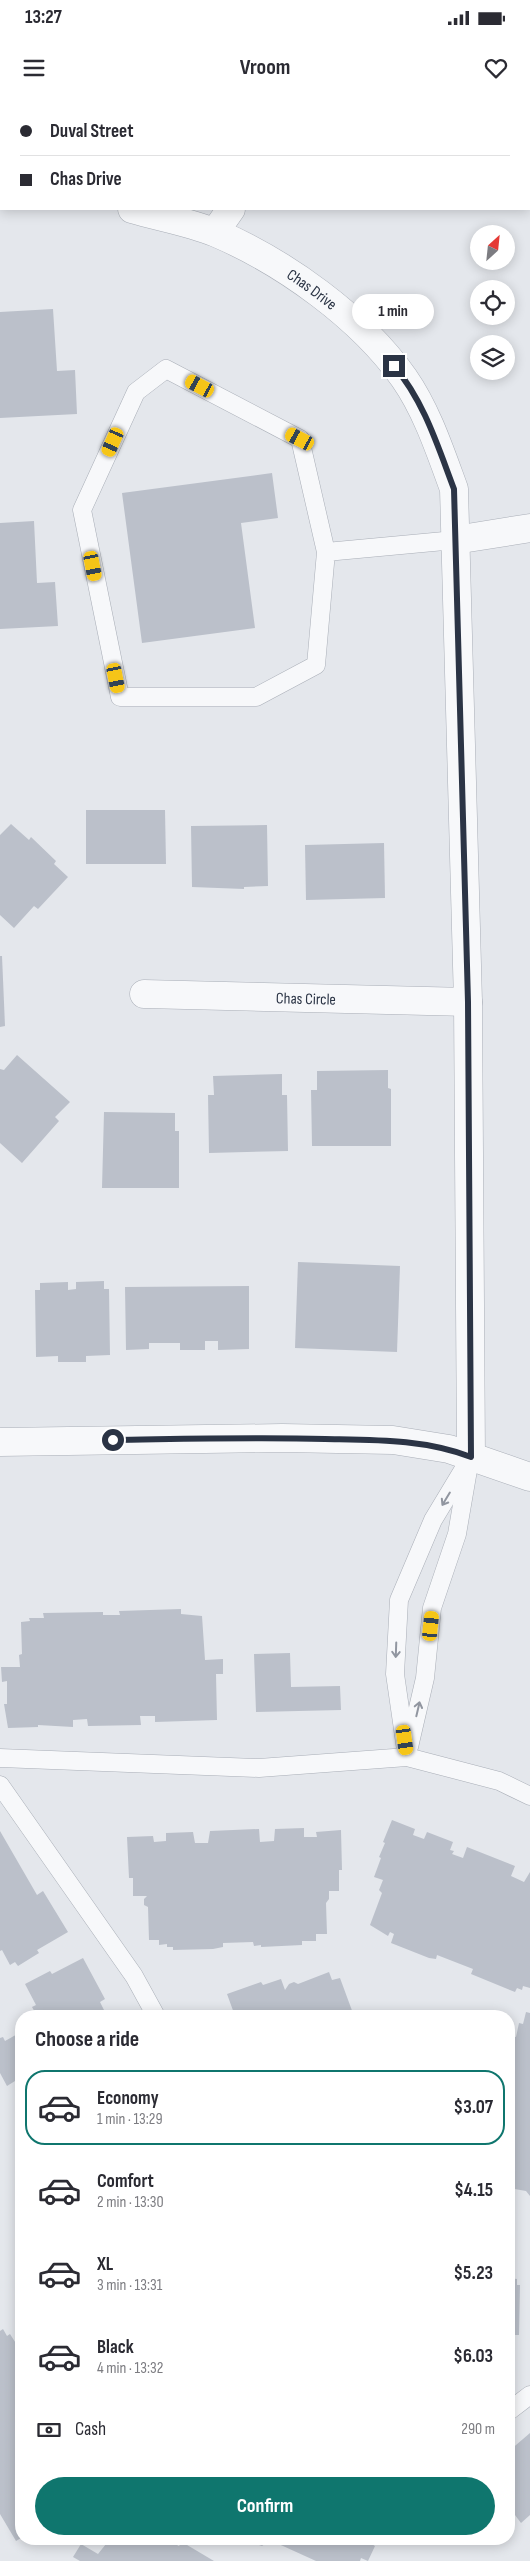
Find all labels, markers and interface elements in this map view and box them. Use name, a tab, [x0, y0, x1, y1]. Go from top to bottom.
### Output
text: 13:27	[25, 6, 62, 29]
icon: menu	[20, 54, 48, 82]
text: Vroom	[240, 54, 290, 81]
icon: heart	[482, 54, 510, 82]
text: Duval Street	[50, 120, 133, 143]
text: Chas Drive	[50, 168, 122, 191]
north arrow	[470, 225, 515, 270]
map controls	[470, 225, 515, 380]
street label: Chas Drive	[283, 266, 340, 314]
button: locate	[470, 280, 515, 325]
callout: 1 min	[353, 294, 435, 328]
text: 1 min	[378, 302, 408, 321]
button: layers	[470, 335, 515, 380]
route end	[383, 355, 405, 377]
car	[183, 372, 216, 400]
car	[100, 425, 125, 459]
car	[283, 425, 316, 453]
car	[82, 550, 103, 582]
car	[105, 662, 126, 694]
street label: Chas Circle	[276, 989, 336, 1010]
route start	[102, 1429, 124, 1451]
one-way arrow	[441, 1491, 451, 1505]
car	[421, 1610, 440, 1642]
one-way arrow	[392, 1642, 401, 1658]
one-way arrow	[414, 1702, 423, 1718]
car	[395, 1724, 414, 1756]
text: Choose a ride	[35, 2026, 139, 2053]
icon: car	[37, 2085, 82, 2130]
text: Economy	[97, 2087, 159, 2110]
text: $3.07	[454, 2096, 493, 2119]
text: 1 min · 13:29	[97, 2110, 163, 2129]
icon: car	[37, 2168, 82, 2213]
text: Comfort	[97, 2170, 154, 2193]
text: $4.15	[454, 2179, 493, 2202]
text: 2 min · 13:30	[97, 2193, 164, 2212]
icon: car	[37, 2251, 82, 2296]
text: XL	[97, 2253, 113, 2276]
text: $5.23	[453, 2262, 493, 2285]
text: 3 min · 13:31	[97, 2276, 162, 2295]
icon: car	[37, 2334, 82, 2379]
text: Black	[97, 2336, 134, 2359]
text: $6.03	[453, 2345, 493, 2368]
text: 4 min · 13:32	[97, 2359, 163, 2378]
icon: cash	[35, 2416, 63, 2444]
text: Cash	[75, 2418, 106, 2441]
text: 290 m	[461, 2420, 495, 2439]
button: Confirm	[35, 2477, 495, 2535]

